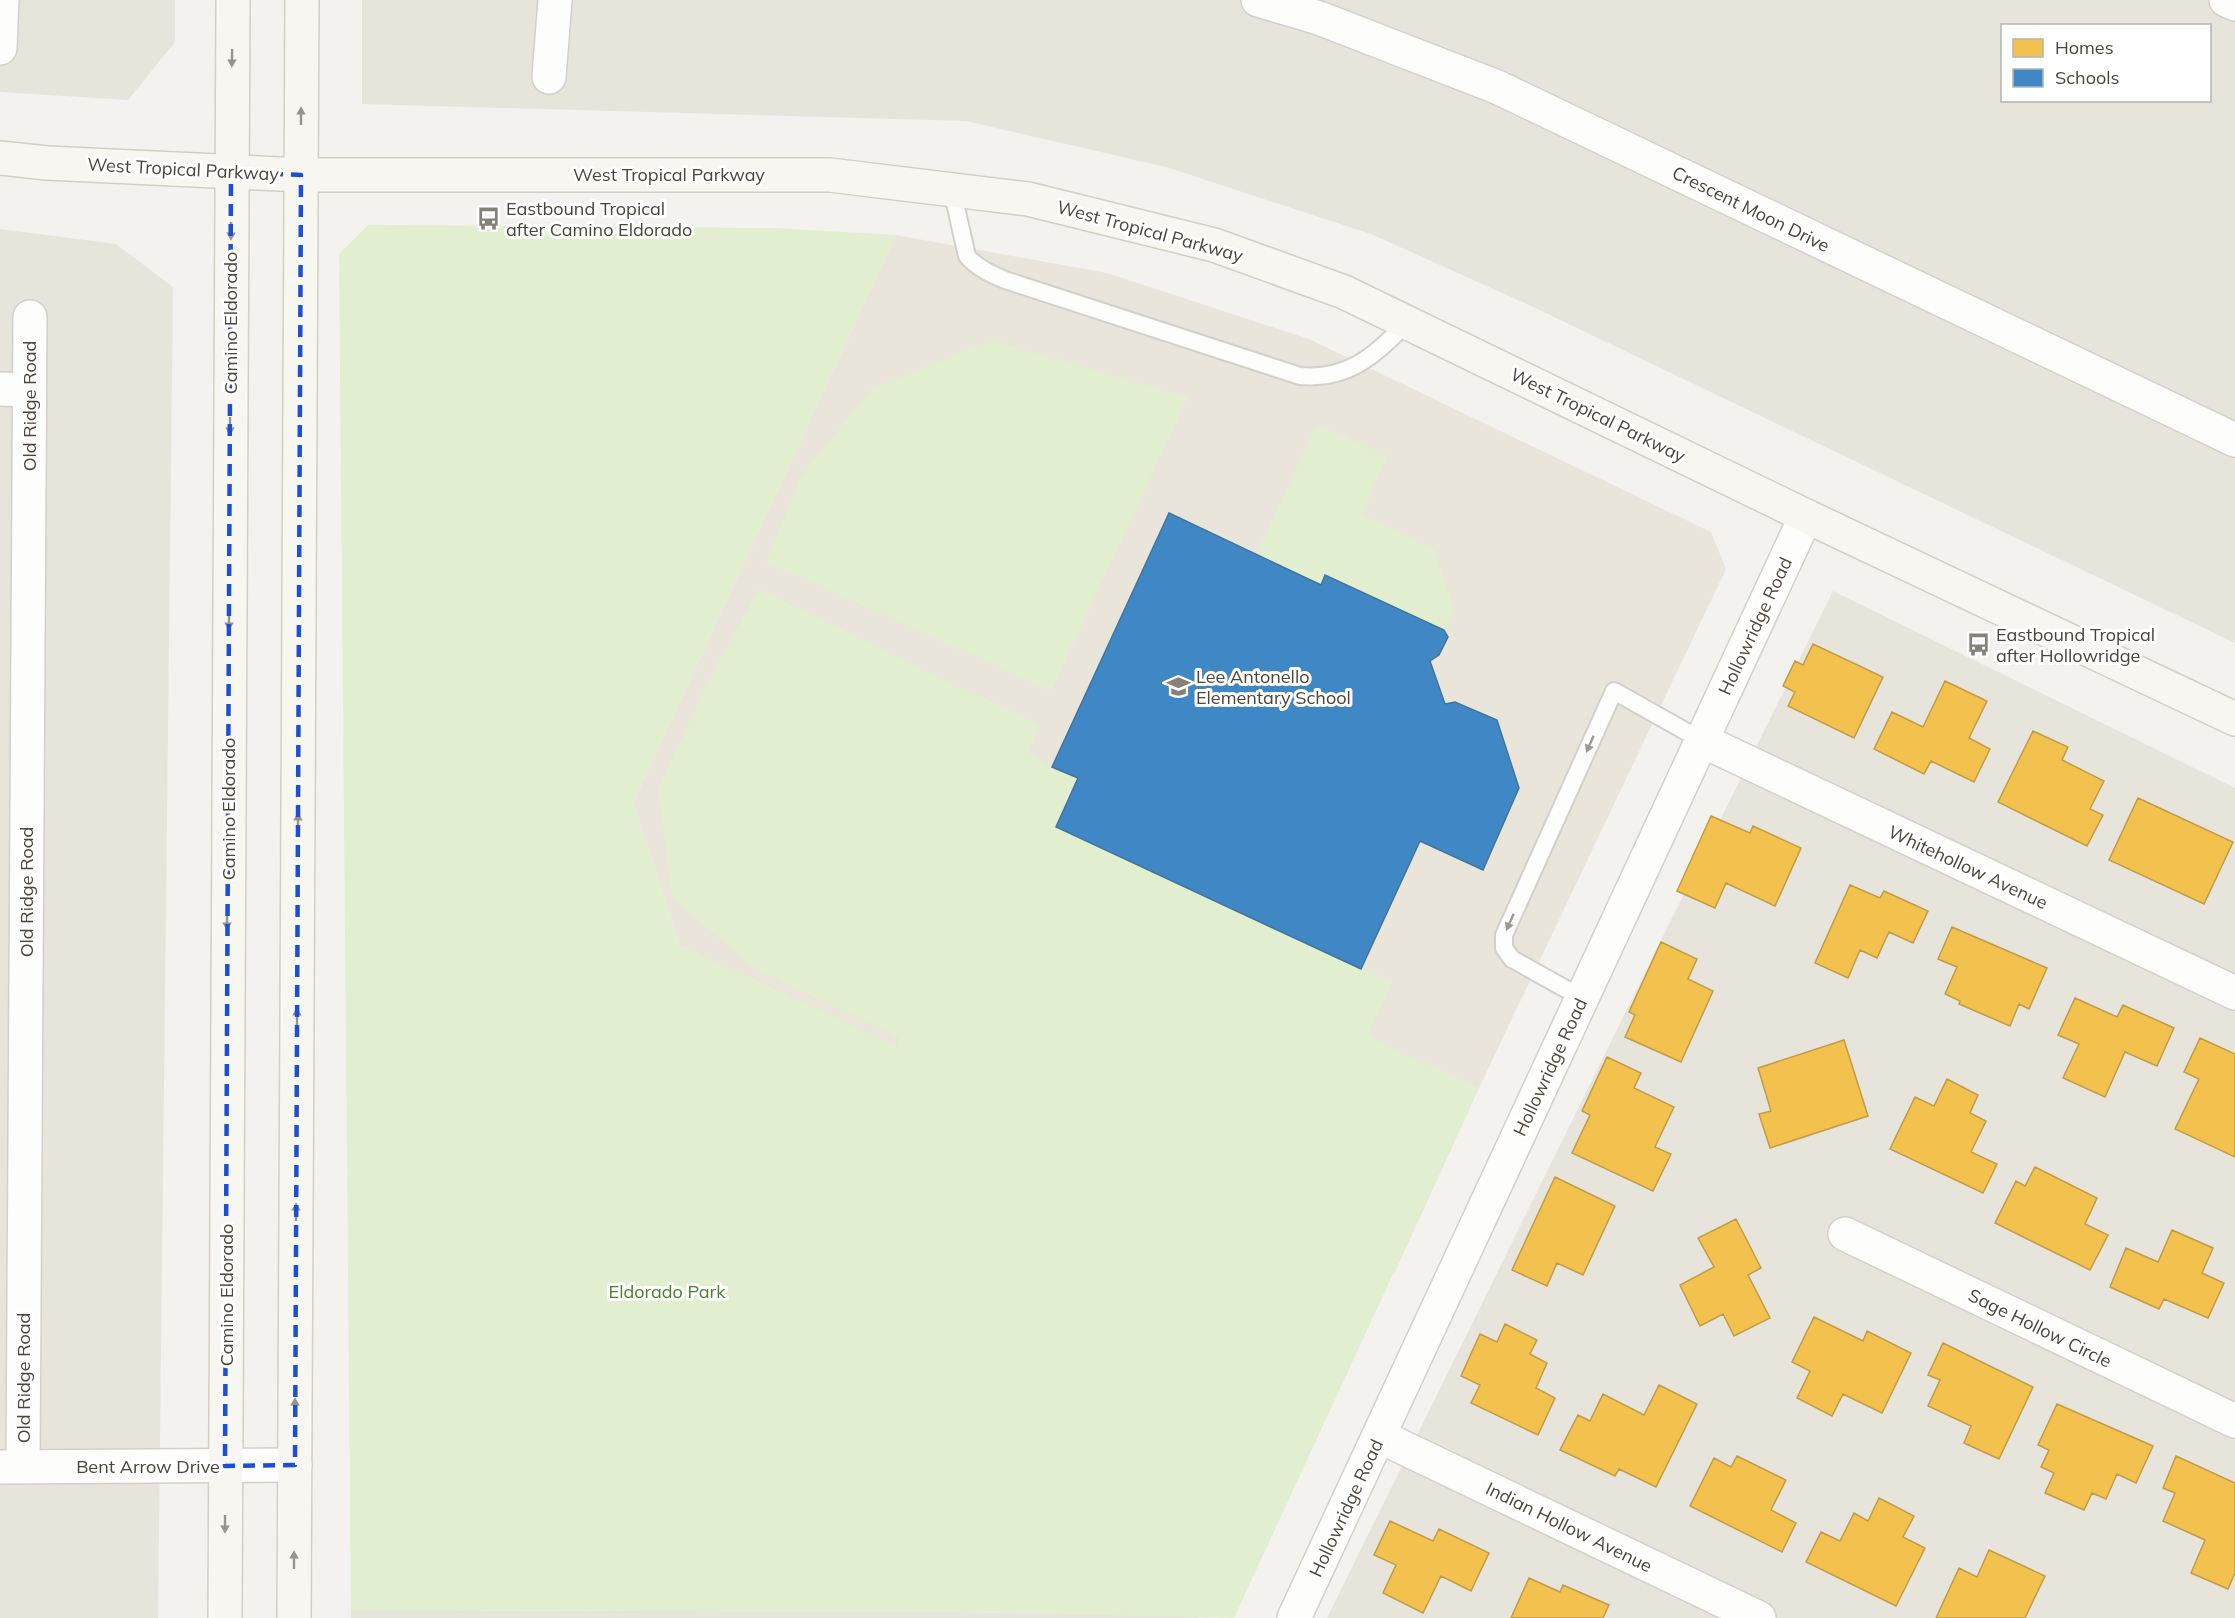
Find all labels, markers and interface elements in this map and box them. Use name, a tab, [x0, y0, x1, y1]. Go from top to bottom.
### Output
legend	[2001, 24, 2211, 102]
text: Homes	[2055, 36, 2114, 59]
one-way arrow	[227, 49, 237, 68]
text: Schools	[2055, 66, 2120, 89]
one-way arrow	[296, 107, 306, 126]
street label: West Tropical Parkway	[87, 152, 280, 186]
street label: Crescent Moon Drive	[1669, 161, 1833, 257]
street label: West Tropical Parkway	[573, 163, 765, 186]
street label: West Tropical Parkway	[1054, 195, 1246, 267]
place label: Eastbound Tropical after Camino Eldorado	[506, 197, 692, 241]
bus stop icon: Eastbound Tropical after Camino Eldorado	[475, 205, 501, 231]
one-way arrow	[226, 221, 235, 240]
street label: Camino Eldorado	[219, 252, 242, 394]
street label: Old Ridge Road	[18, 341, 41, 471]
street label: West Tropical Parkway	[1507, 363, 1690, 468]
one-way arrow	[225, 416, 235, 435]
street label: Hollowridge Road	[1713, 553, 1797, 699]
one-way arrow	[224, 611, 234, 630]
place label: Eastbound Tropical after Hollowridge	[1996, 623, 2155, 667]
bus stop icon: Eastbound Tropical after Hollowridge	[1965, 631, 1991, 657]
place label: Lee Antonello Elementary School	[1196, 665, 1351, 709]
school or university icon: Lee Antonello Elementary School	[1165, 673, 1191, 699]
one-way arrow	[1585, 736, 1594, 753]
street label: Camino Eldorado	[217, 738, 240, 880]
one-way arrow	[293, 812, 303, 831]
street label: Whitehollow Avenue	[1885, 820, 2051, 914]
street label: Old Ridge Road	[15, 827, 38, 957]
one-way arrow	[222, 911, 232, 930]
one-way arrow	[1505, 914, 1515, 932]
street label: Hollowridge Road	[1508, 994, 1592, 1140]
one-way arrow	[292, 1007, 302, 1026]
one-way arrow	[291, 1202, 301, 1221]
street label: Camino Eldorado	[215, 1224, 238, 1366]
park label: Eldorado Park	[609, 1280, 726, 1303]
street label: Sage Hollow Circle	[1965, 1283, 2115, 1373]
street label: Old Ridge Road	[12, 1313, 35, 1443]
one-way arrow	[290, 1397, 300, 1416]
street label: Hollowridge Road	[1304, 1435, 1388, 1581]
street label: Bent Arrow Drive	[76, 1455, 220, 1478]
street label: Indian Hollow Avenue	[1482, 1477, 1656, 1577]
one-way arrow	[220, 1515, 230, 1534]
one-way arrow	[289, 1550, 299, 1569]

